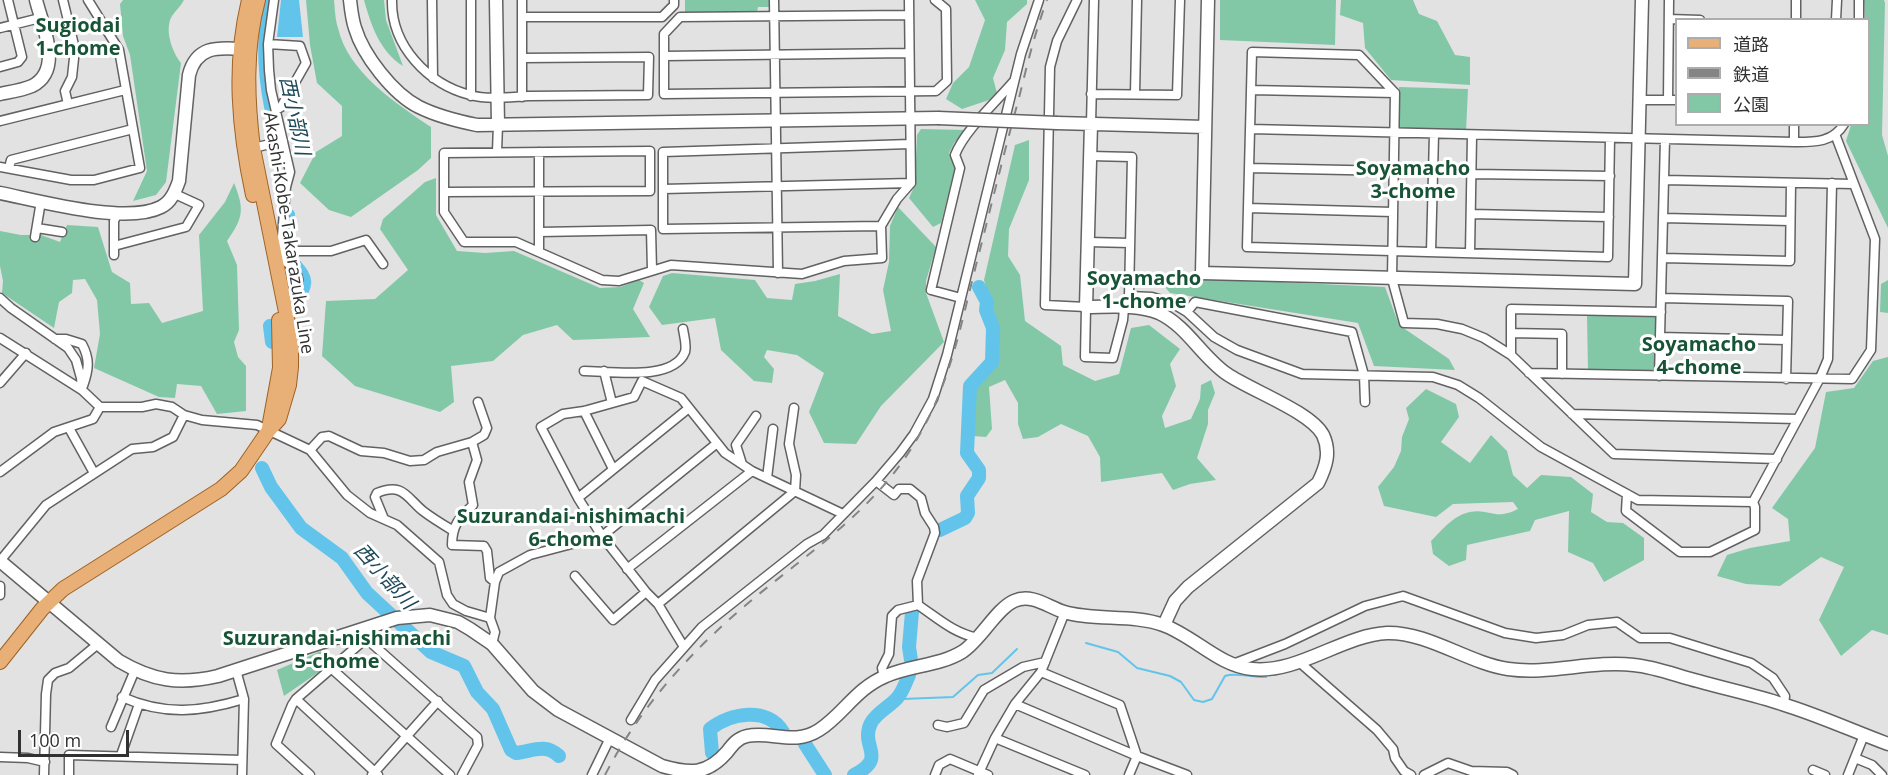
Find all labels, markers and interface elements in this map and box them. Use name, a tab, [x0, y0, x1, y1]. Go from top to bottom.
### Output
district label: Sugiodai 1-chome	[35, 14, 121, 61]
legend	[1675, 18, 1870, 126]
text: 道路	[1733, 32, 1769, 56]
text: 鉄道	[1733, 62, 1769, 86]
water label: 西小部川	[274, 74, 314, 158]
text: 公園	[1733, 92, 1769, 116]
street label: Akashi-Kobe-Takarazuka Line	[258, 110, 318, 356]
district label: Soyamacho 3-chome	[1356, 157, 1470, 204]
district label: Soyamacho 1-chome	[1087, 267, 1201, 314]
district label: Soyamacho 4-chome	[1642, 333, 1756, 380]
district label: Suzurandai-nishimachi 6-chome	[457, 505, 685, 552]
water label: 西小部川	[348, 539, 420, 615]
district label: Suzurandai-nishimachi 5-chome	[223, 627, 451, 674]
scale bar	[21, 718, 132, 756]
text: 100 m	[29, 728, 81, 752]

